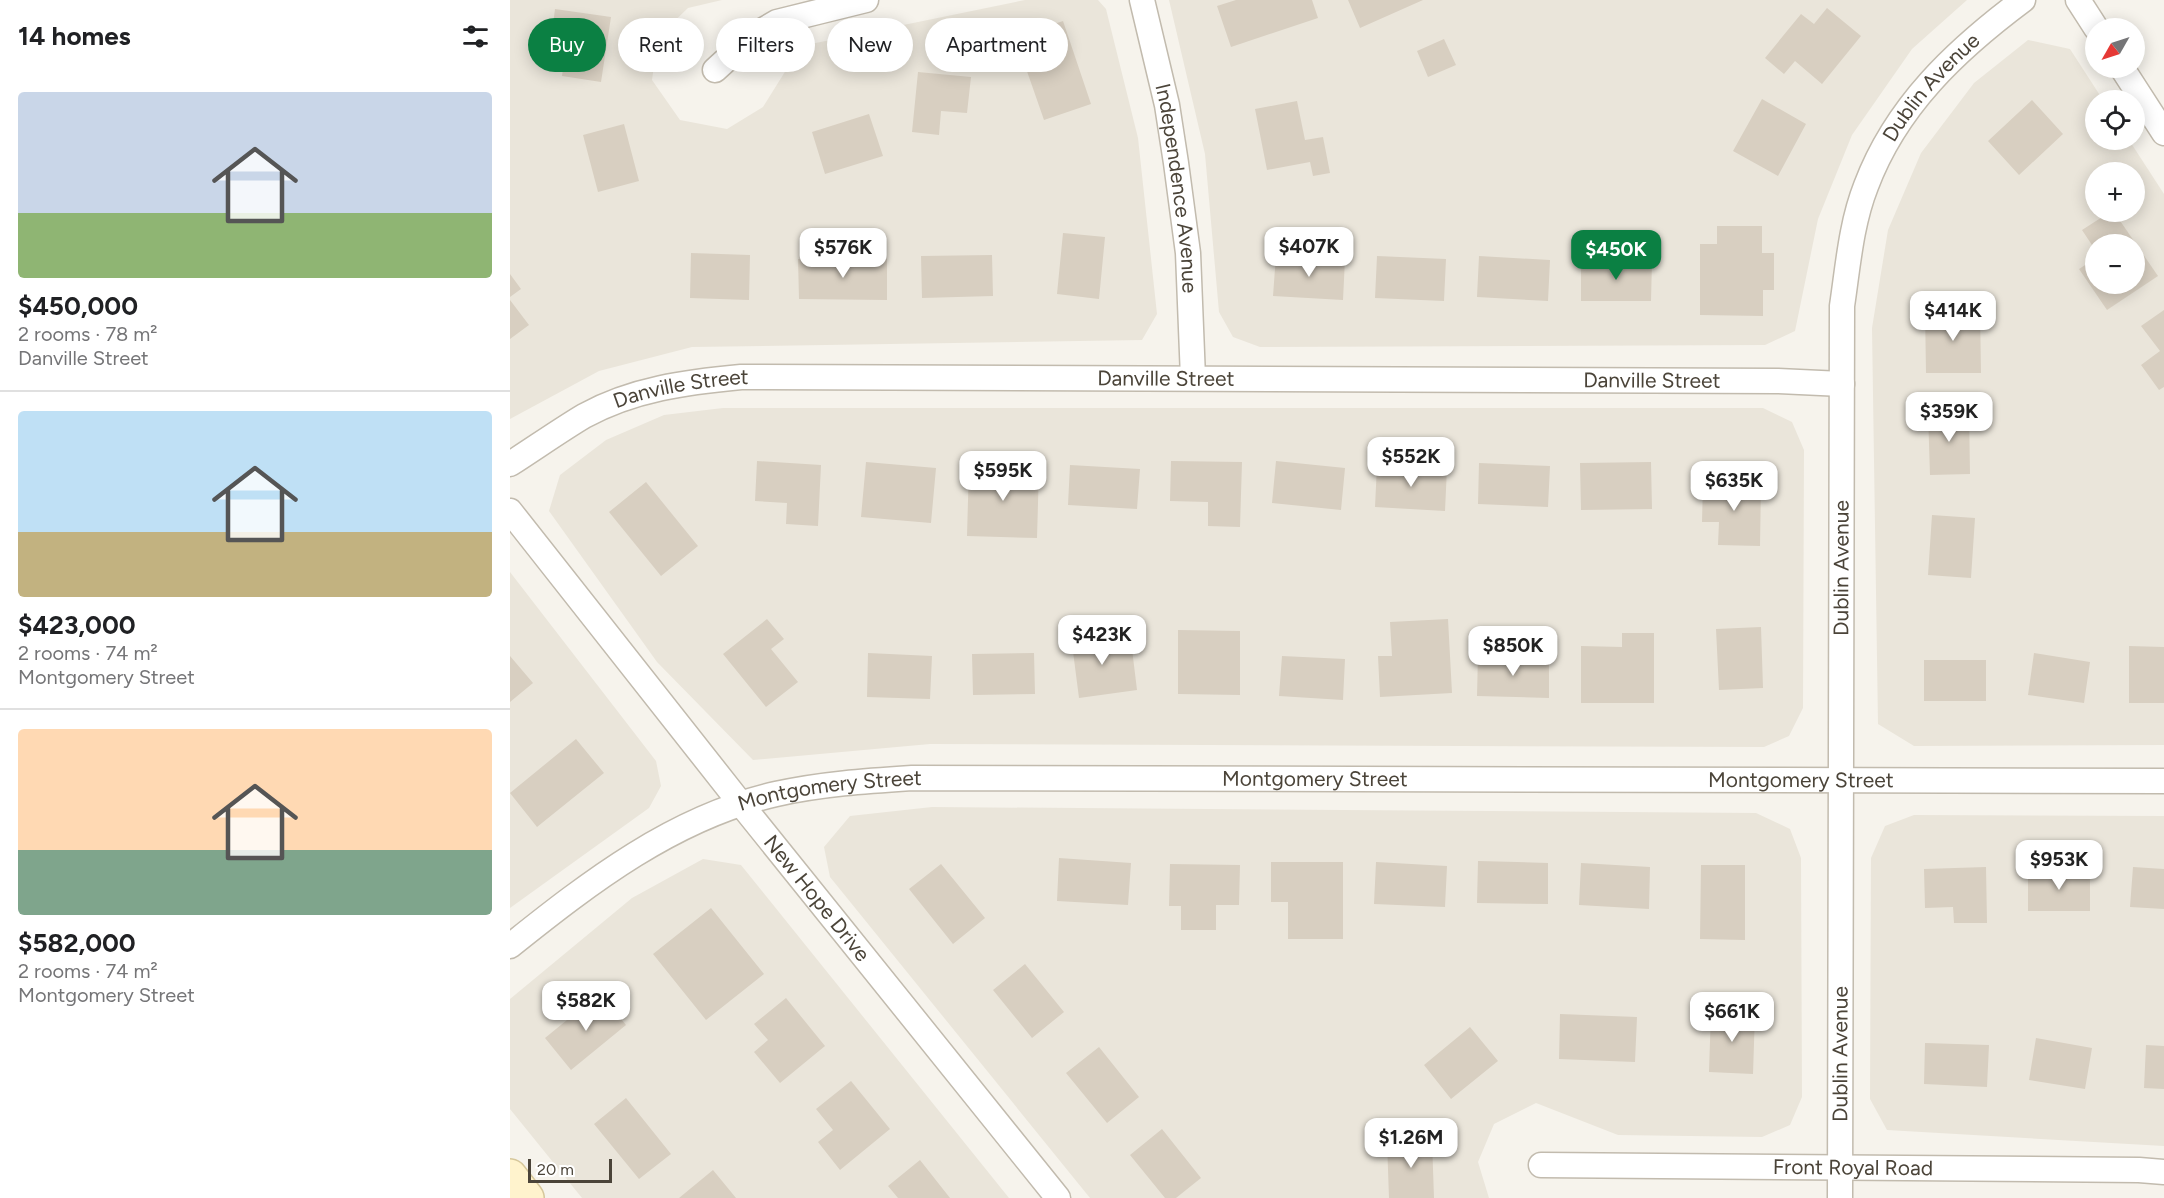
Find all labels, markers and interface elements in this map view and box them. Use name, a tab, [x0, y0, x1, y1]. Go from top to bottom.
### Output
chip: Buy	[528, 18, 606, 72]
chip: Rent	[618, 18, 704, 72]
chip: Filters	[716, 18, 815, 72]
chip: New	[827, 18, 913, 72]
chip: Apartment	[925, 18, 1068, 72]
north arrow	[2085, 18, 2145, 78]
map controls	[2085, 18, 2145, 294]
text: 14 homes	[18, 20, 131, 52]
icon: filters	[459, 20, 492, 53]
street label: Dublin Avenue	[1877, 27, 1984, 146]
street label: Independence Avenue	[1150, 81, 1203, 294]
button: locate	[2085, 90, 2145, 150]
icon: home	[201, 131, 309, 239]
button: +	[2085, 162, 2145, 222]
pin: $407K	[1267, 227, 1351, 278]
pin: $576K	[801, 228, 885, 279]
pin: $450K	[1574, 230, 1658, 281]
text: $407K	[1278, 234, 1340, 258]
button: −	[2085, 234, 2145, 294]
text: $576K	[814, 235, 872, 259]
text: $450K	[1585, 237, 1647, 261]
text: $450,000	[18, 290, 138, 322]
pin: $414K	[1911, 291, 1995, 342]
text: $414K	[1924, 298, 1982, 322]
text: 2 rooms · 78 m²	[18, 322, 158, 346]
text: Danville Street	[18, 346, 149, 370]
street label: Danville Street	[610, 364, 749, 413]
street label: Danville Street	[1097, 365, 1235, 391]
street label: Danville Street	[1583, 367, 1721, 393]
pin: $359K	[1907, 392, 1991, 443]
text: $359K	[1920, 399, 1978, 423]
pin: $552K	[1369, 437, 1453, 488]
text: $552K	[1381, 444, 1441, 468]
icon: home	[201, 450, 309, 558]
pin: $595K	[961, 451, 1045, 502]
text: $595K	[973, 458, 1033, 482]
pin: $635K	[1692, 461, 1776, 512]
text: $635K	[1705, 468, 1763, 492]
street label: Dublin Avenue	[1828, 500, 1854, 636]
text: $423,000	[18, 609, 136, 641]
pin: $423K	[1060, 615, 1144, 666]
text: $423K	[1072, 622, 1132, 646]
pin: $850K	[1471, 626, 1555, 677]
text: $850K	[1482, 633, 1544, 657]
text: 2 rooms · 74 m²	[18, 641, 158, 665]
text: Montgomery Street	[18, 665, 195, 689]
street label: Montgomery Street	[735, 765, 922, 816]
street label: Montgomery Street	[1222, 766, 1408, 791]
street label: Montgomery Street	[1708, 767, 1894, 792]
icon: home	[201, 768, 309, 876]
street label: New Hope Drive	[759, 830, 875, 966]
pin: $953K	[2017, 840, 2101, 891]
text: $953K	[2030, 847, 2088, 871]
text: $582,000	[18, 927, 136, 959]
text: 2 rooms · 74 m²	[18, 959, 158, 983]
pin: $582K	[544, 981, 628, 1032]
text: Montgomery Street	[18, 983, 195, 1007]
street label: Dublin Avenue	[1827, 986, 1852, 1122]
text: $582K	[556, 988, 616, 1012]
pin: $661K	[1690, 992, 1774, 1043]
text: $661K	[1704, 999, 1760, 1023]
pin: $1.26M	[1362, 1118, 1460, 1169]
text: $1.26M	[1379, 1125, 1443, 1149]
street label: Front Royal Road	[1773, 1154, 1933, 1180]
scale bar	[528, 1156, 612, 1184]
text: 20 m	[537, 1160, 574, 1179]

